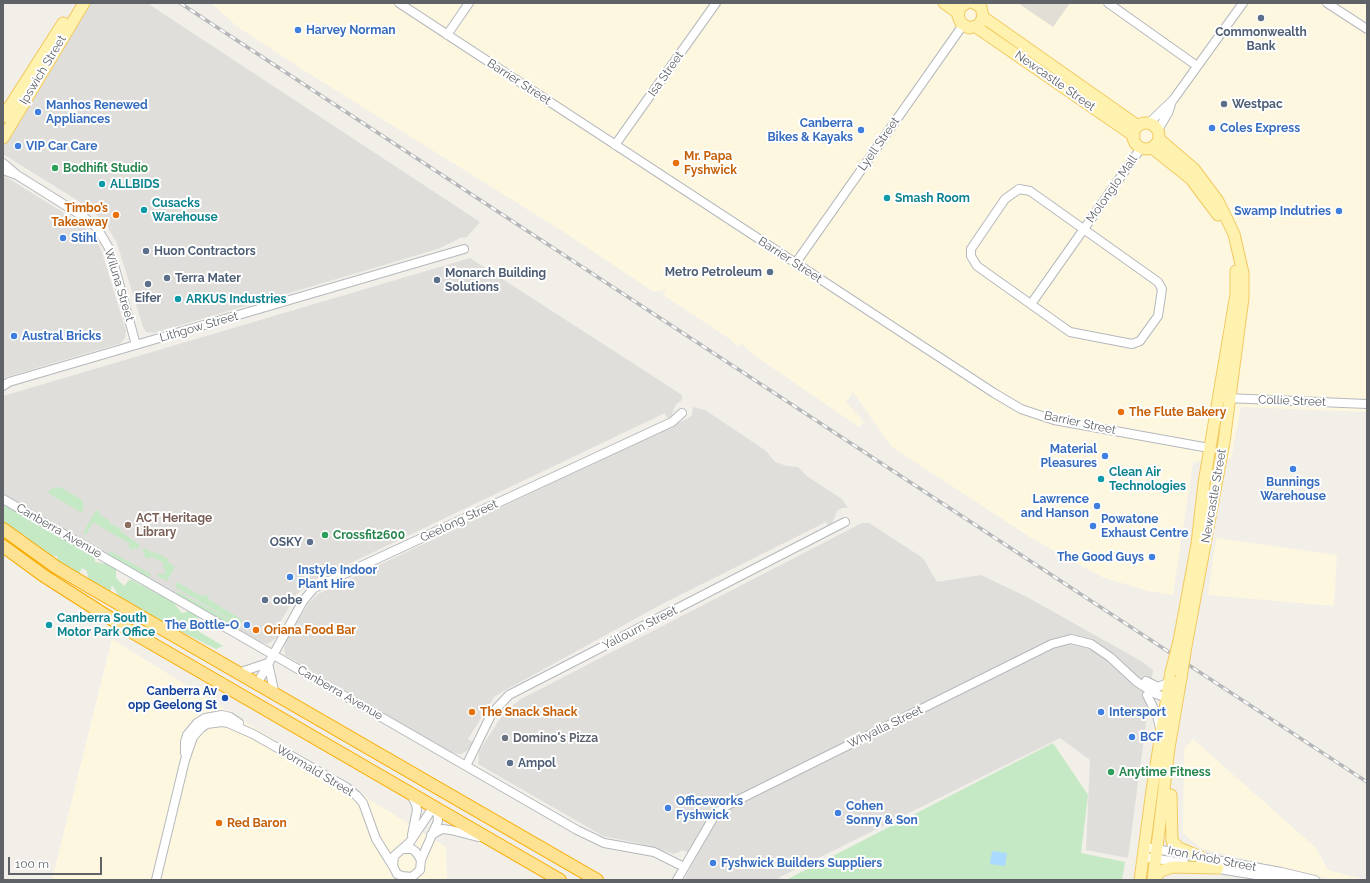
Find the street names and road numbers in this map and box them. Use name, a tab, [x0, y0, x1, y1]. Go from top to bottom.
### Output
street label: Ipswich Street	[17, 33, 69, 107]
street label: Newcastle Street	[1012, 48, 1098, 114]
street label: Isa Street	[645, 49, 687, 99]
street label: Barrier Street	[484, 56, 554, 108]
street label: Lyell Street	[855, 114, 903, 174]
street label: Molonglo Mall	[1083, 152, 1141, 226]
street label: Barrier Street	[755, 234, 825, 286]
street label: Wiluna Street	[101, 247, 137, 323]
street label: Lithgow Street	[158, 309, 240, 345]
street label: Collie Street	[1258, 393, 1326, 409]
street label: Barrier Street	[1043, 408, 1117, 438]
street label: Newcastle Street	[1199, 448, 1229, 544]
street label: Geelong Street	[418, 497, 500, 545]
street label: Canberra Avenue	[14, 501, 104, 561]
street label: Yallourn Street	[600, 603, 680, 653]
street label: Canberra Avenue	[295, 663, 385, 723]
street label: Whyalla Street	[845, 703, 925, 751]
street label: Wormald Street	[274, 742, 356, 800]
street label: Iron Knob Street	[1167, 843, 1257, 875]

